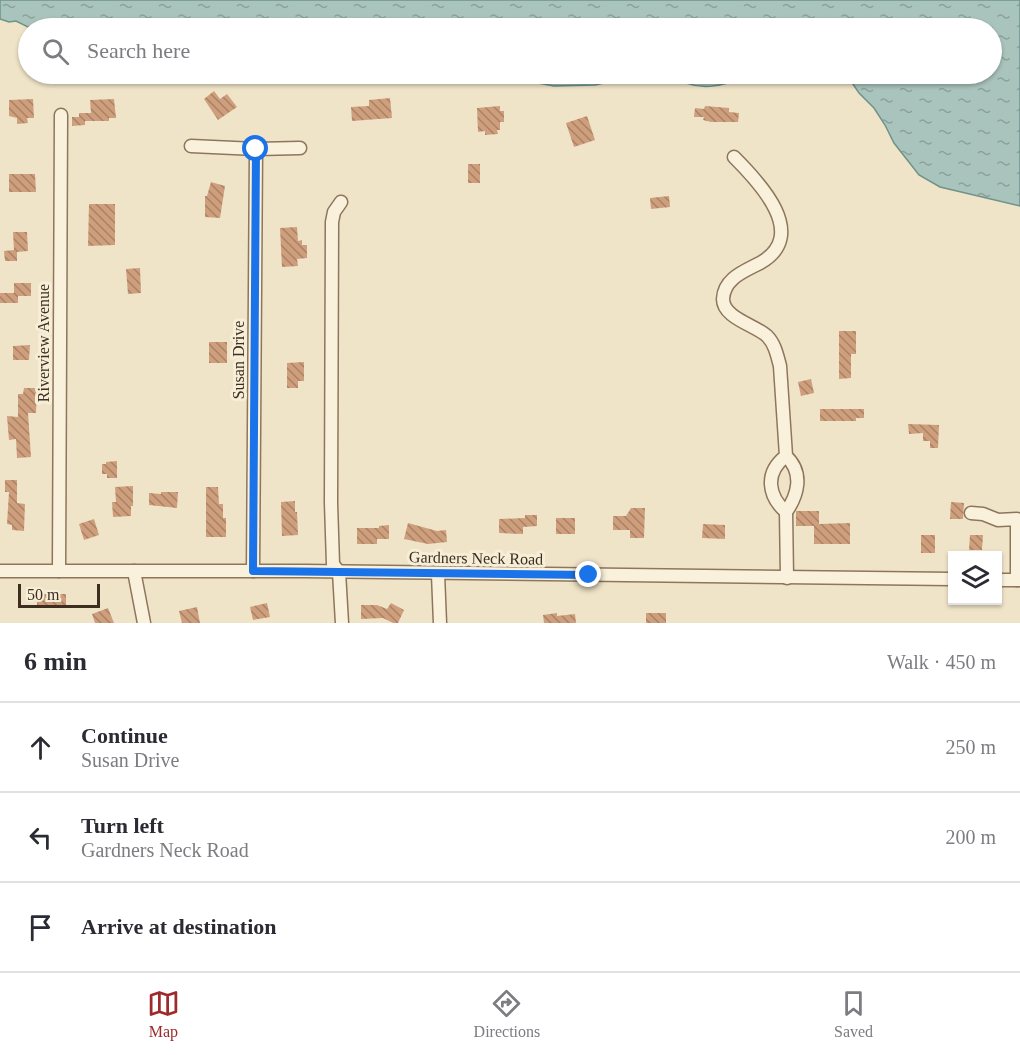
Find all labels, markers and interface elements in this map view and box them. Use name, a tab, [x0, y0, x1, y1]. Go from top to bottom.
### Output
search box	[18, 18, 1002, 84]
icon: search	[39, 35, 72, 68]
text: Search here	[87, 38, 190, 63]
route start	[242, 135, 268, 161]
street label: Riverview Avenue	[35, 284, 52, 402]
street label: Susan Drive	[230, 321, 247, 399]
street label: Gardners Neck Road	[409, 548, 543, 568]
map controls	[948, 551, 1002, 605]
button: layers	[948, 551, 1002, 605]
route end	[575, 561, 601, 587]
scale bar	[18, 581, 100, 608]
text: 50 m	[27, 586, 59, 603]
text: 6 min	[24, 647, 87, 676]
text: Walk · 450 m	[887, 651, 996, 673]
text: Continue	[81, 723, 168, 748]
icon: ahead	[24, 731, 57, 764]
text: 250 m	[945, 736, 996, 758]
text: Susan Drive	[81, 749, 179, 771]
text: Turn left	[81, 813, 164, 838]
icon: left	[24, 821, 57, 854]
text: 200 m	[945, 826, 996, 848]
text: Gardners Neck Road	[81, 839, 249, 861]
icon: arrive	[24, 911, 57, 944]
text: Arrive at destination	[81, 914, 277, 939]
tab: Map	[147, 987, 180, 1041]
tab: Directions	[474, 987, 540, 1041]
tab: Saved	[834, 987, 873, 1041]

